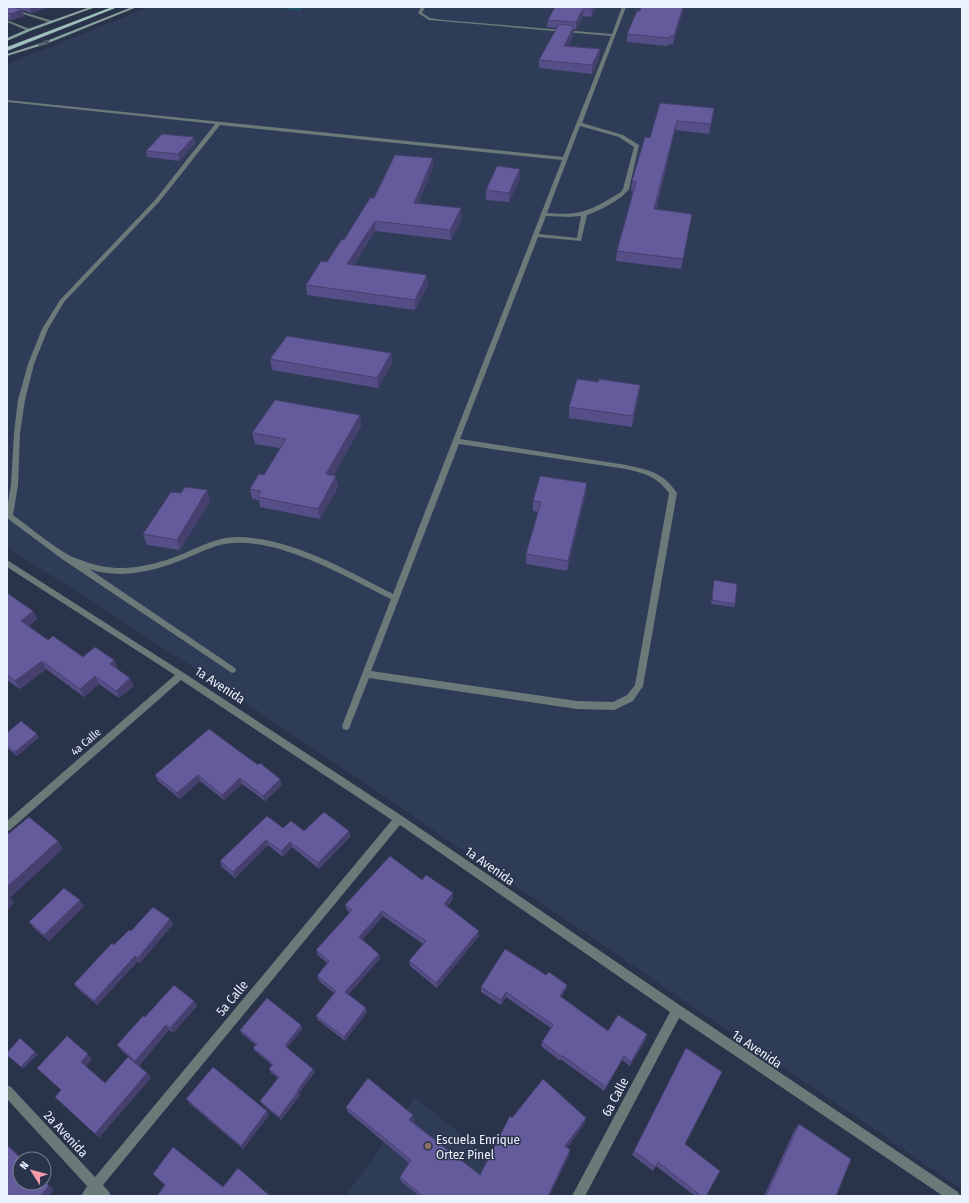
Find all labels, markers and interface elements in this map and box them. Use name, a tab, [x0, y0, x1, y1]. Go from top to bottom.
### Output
one-way arrow	[38, 40, 50, 46]
street label: 1a Avenida	[192, 663, 248, 707]
street label: 4a Calle	[68, 726, 104, 758]
street label: 1a Avenida	[462, 844, 518, 888]
street label: 5a Calle	[213, 977, 251, 1019]
street label: 1a Avenida	[729, 1027, 785, 1071]
street label: 6a Calle	[599, 1075, 631, 1119]
street label: 2a Avenida	[41, 1108, 91, 1160]
place label: Escuela Enrique Ortez Pinel	[436, 1132, 520, 1162]
marker: Escuela Enrique Ortez Pinel	[423, 1141, 433, 1151]
north arrow	[12, 1151, 52, 1191]
text: N	[17, 1159, 32, 1172]

